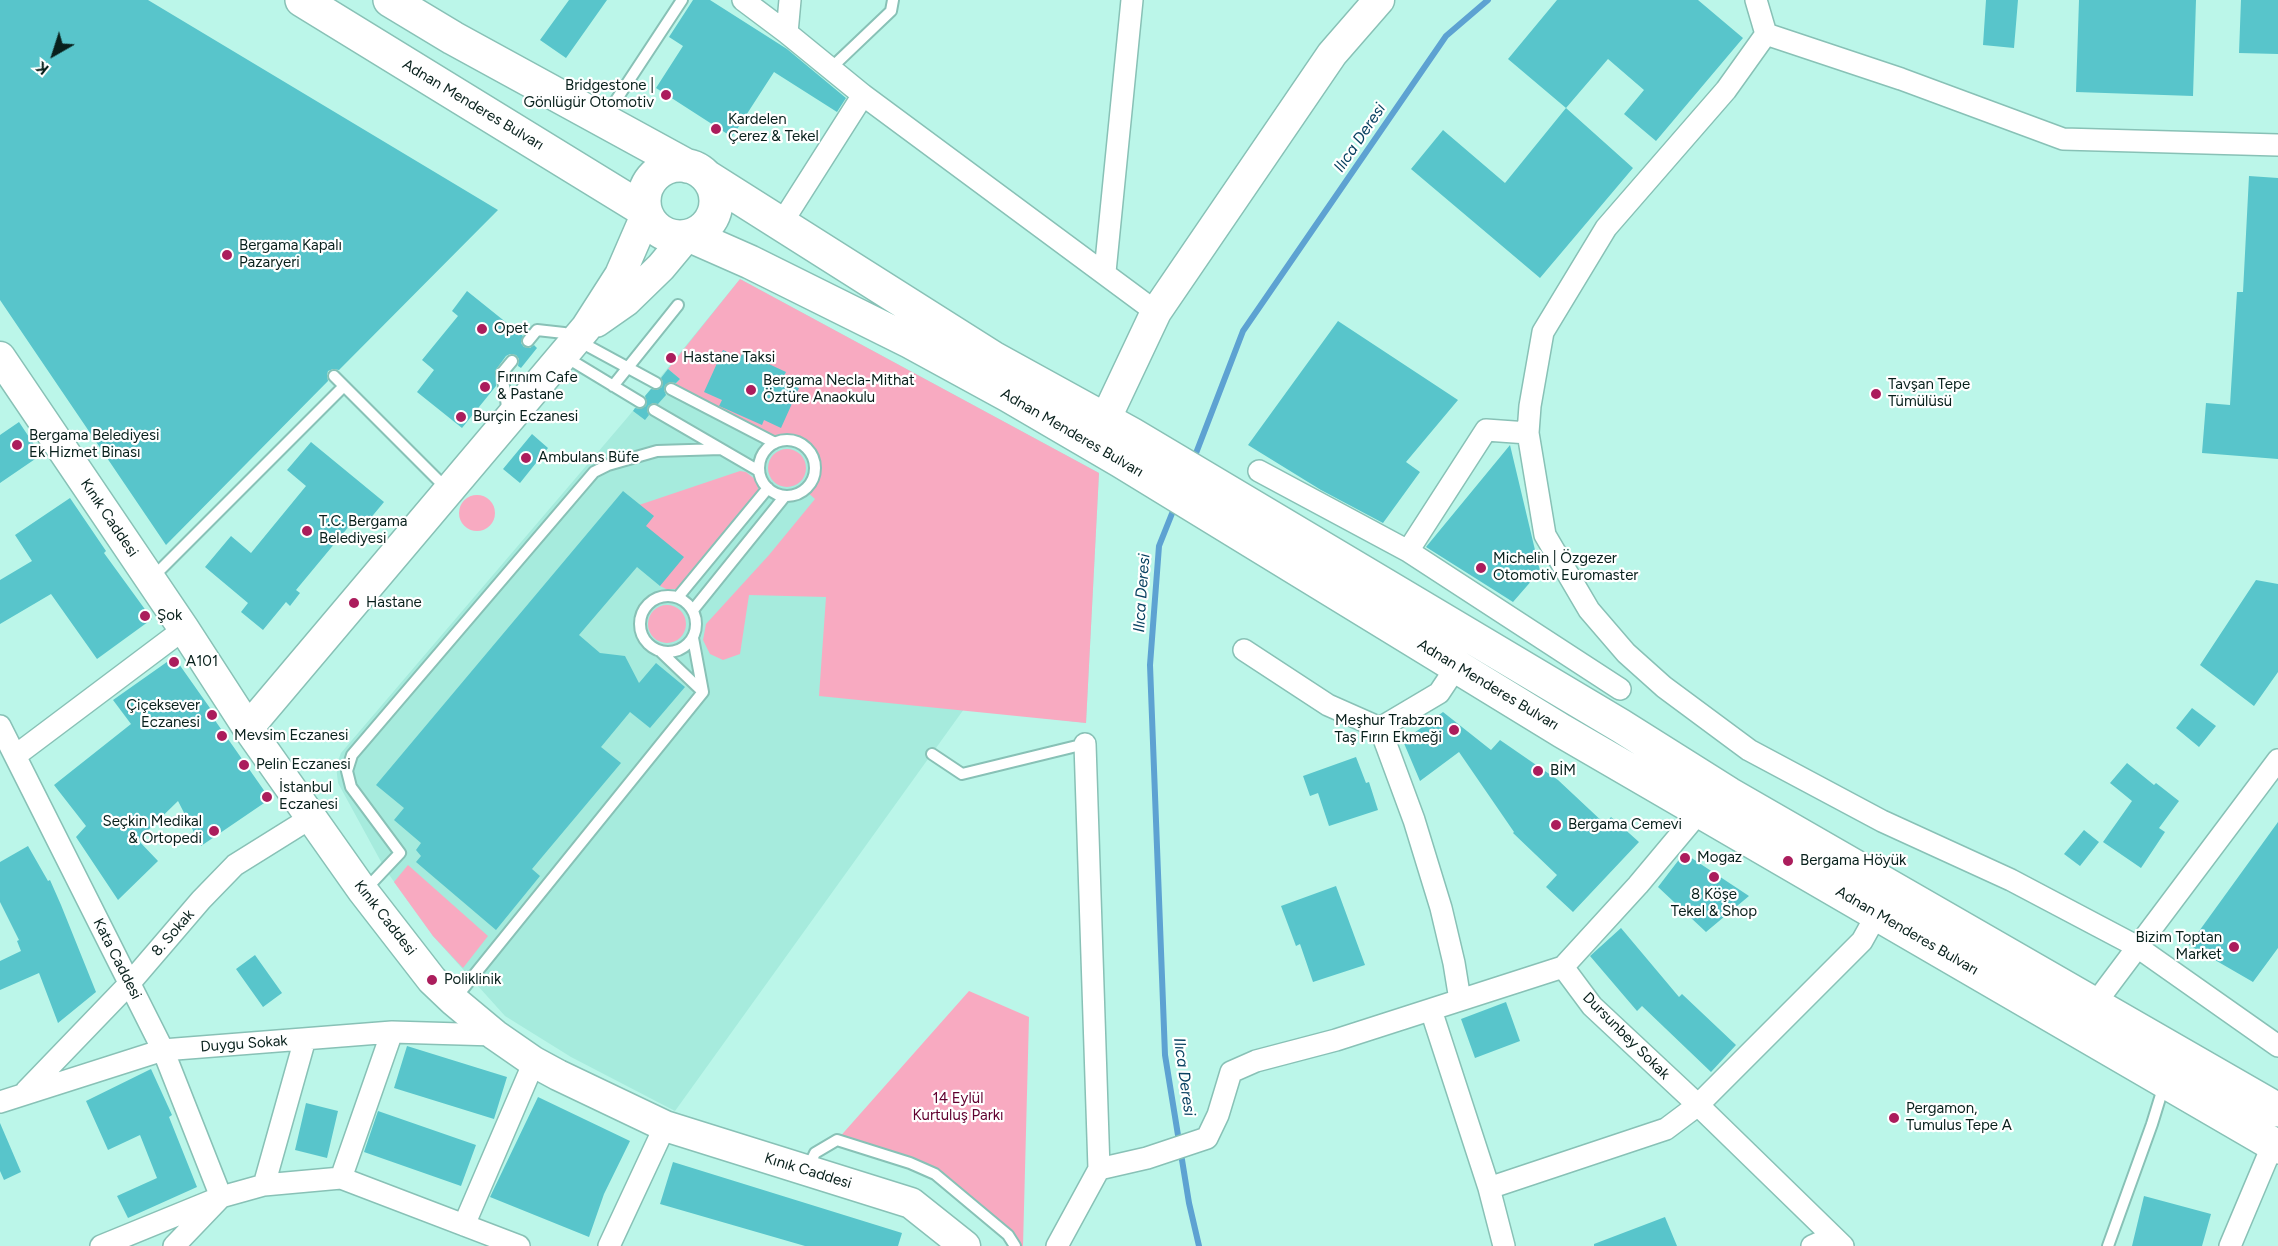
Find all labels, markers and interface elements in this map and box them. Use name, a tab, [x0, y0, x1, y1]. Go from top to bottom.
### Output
north arrow	[24, 24, 84, 84]
street label: Adnan Menderes Bulvarı	[399, 56, 547, 154]
text: K	[32, 58, 52, 79]
place label: Bridgestone | Gönlügür Otomotiv	[524, 77, 654, 112]
marker: Bridgestone | Gönlügür Otomotiv	[659, 88, 673, 102]
water label: Ilıca Deresi	[1330, 100, 1390, 176]
place label: Kardelen Çerez & Tekel	[728, 111, 819, 146]
marker: Kardelen Çerez & Tekel	[709, 122, 723, 136]
place label: Bergama Kapalı Pazaryeri	[239, 237, 342, 272]
marker: Bergama Kapalı Pazaryeri	[220, 248, 234, 262]
place label: Opet	[494, 320, 528, 338]
marker: Opet	[475, 322, 489, 336]
place label: Hastane Taksi	[683, 349, 775, 367]
marker: Hastane Taksi	[664, 351, 678, 365]
place label: Fırınım Cafe & Pastane	[497, 369, 578, 404]
place label: Bergama Necla-Mithat Öztüre Anaokulu	[763, 372, 915, 407]
place label: Tavşan Tepe Tümülüsü	[1888, 376, 1970, 411]
marker: Fırınım Cafe & Pastane	[478, 380, 492, 394]
marker: Bergama Necla-Mithat Öztüre Anaokulu	[744, 383, 758, 397]
street label: Adnan Menderes Bulvarı	[997, 385, 1147, 481]
marker: Tavşan Tepe Tümülüsü	[1869, 387, 1883, 401]
place label: Burçin Eczanesi	[473, 408, 578, 426]
marker: Burçin Eczanesi	[454, 410, 468, 424]
place label: Bergama Belediyesi Ek Hizmet Binası	[29, 427, 159, 462]
marker: Bergama Belediyesi Ek Hizmet Binası	[10, 438, 24, 452]
place label: Ambulans Büfe	[538, 449, 639, 467]
marker: Ambulans Büfe	[519, 451, 533, 465]
street label: Kınık Caddesi	[76, 476, 142, 560]
place label: T.C. Bergama Belediyesi	[319, 513, 407, 548]
marker: T.C. Bergama Belediyesi	[300, 524, 314, 538]
place label: Michelin | Özgezer Otomotiv Euromaster	[1493, 550, 1638, 585]
water label: Ilıca Deresi	[1130, 553, 1154, 633]
marker: Michelin | Özgezer Otomotiv Euromaster	[1474, 561, 1488, 575]
place label: Hastane	[366, 594, 422, 612]
marker: Hastane	[347, 596, 361, 610]
place label: Şok	[157, 607, 182, 625]
marker: Şok	[138, 609, 152, 623]
street label: Adnan Menderes Bulvarı	[1414, 636, 1562, 734]
place label: A101	[186, 653, 218, 671]
marker: A101	[167, 655, 181, 669]
place label: Çiçeksever Eczanesi	[126, 697, 200, 732]
marker: Çiçeksever Eczanesi	[205, 708, 219, 722]
place label: Meşhur Trabzon Taş Fırın Ekmeği	[1335, 712, 1442, 747]
marker: Meşhur Trabzon Taş Fırın Ekmeği	[1447, 723, 1461, 737]
place label: Mevsim Eczanesi	[234, 727, 348, 745]
marker: Mevsim Eczanesi	[215, 729, 229, 743]
place label: Pelin Eczanesi	[256, 756, 351, 774]
marker: Pelin Eczanesi	[237, 758, 251, 772]
place label: BİM	[1550, 762, 1576, 780]
marker: BİM	[1531, 764, 1545, 778]
place label: İstanbul Eczanesi	[279, 779, 338, 814]
marker: İstanbul Eczanesi	[260, 790, 274, 804]
place label: Seçkin Medikal & Ortopedi	[102, 813, 202, 848]
place label: Bergama Cemevi	[1568, 816, 1682, 834]
marker: Bergama Cemevi	[1549, 818, 1563, 832]
marker: Seçkin Medikal & Ortopedi	[207, 824, 221, 838]
place label: Mogaz	[1697, 849, 1742, 867]
marker: Mogaz	[1678, 851, 1692, 865]
place label: Bergama Höyük	[1800, 852, 1906, 870]
marker: Bergama Höyük	[1781, 854, 1795, 868]
marker: 8 Köşe Tekel & Shop	[1707, 870, 1721, 884]
street label: Kınık Caddesi	[350, 877, 420, 959]
street label: Adnan Menderes Bulvarı	[1832, 883, 1982, 979]
place label: 8 Köşe Tekel & Shop	[1671, 886, 1757, 921]
street label: 8. Sokak	[148, 906, 198, 960]
street label: Kata Caddesi	[89, 916, 145, 1002]
place label: Bizim Toptan Market	[2135, 929, 2222, 964]
marker: Bizim Toptan Market	[2227, 940, 2241, 954]
place label: Poliklinik	[444, 971, 501, 989]
marker: Poliklinik	[425, 973, 439, 987]
street label: Dursunbey Sokak	[1579, 989, 1673, 1083]
street label: Duygu Sokak	[200, 1032, 288, 1056]
water label: Ilıca Deresi	[1169, 1037, 1199, 1117]
park label: 14 Eylül Kurtuluş Parkı	[912, 1090, 1004, 1125]
place label: Pergamon, Tumulus Tepe A	[1906, 1100, 2012, 1135]
marker: Pergamon, Tumulus Tepe A	[1887, 1111, 1901, 1125]
street label: Kınık Caddesi	[762, 1149, 854, 1193]

